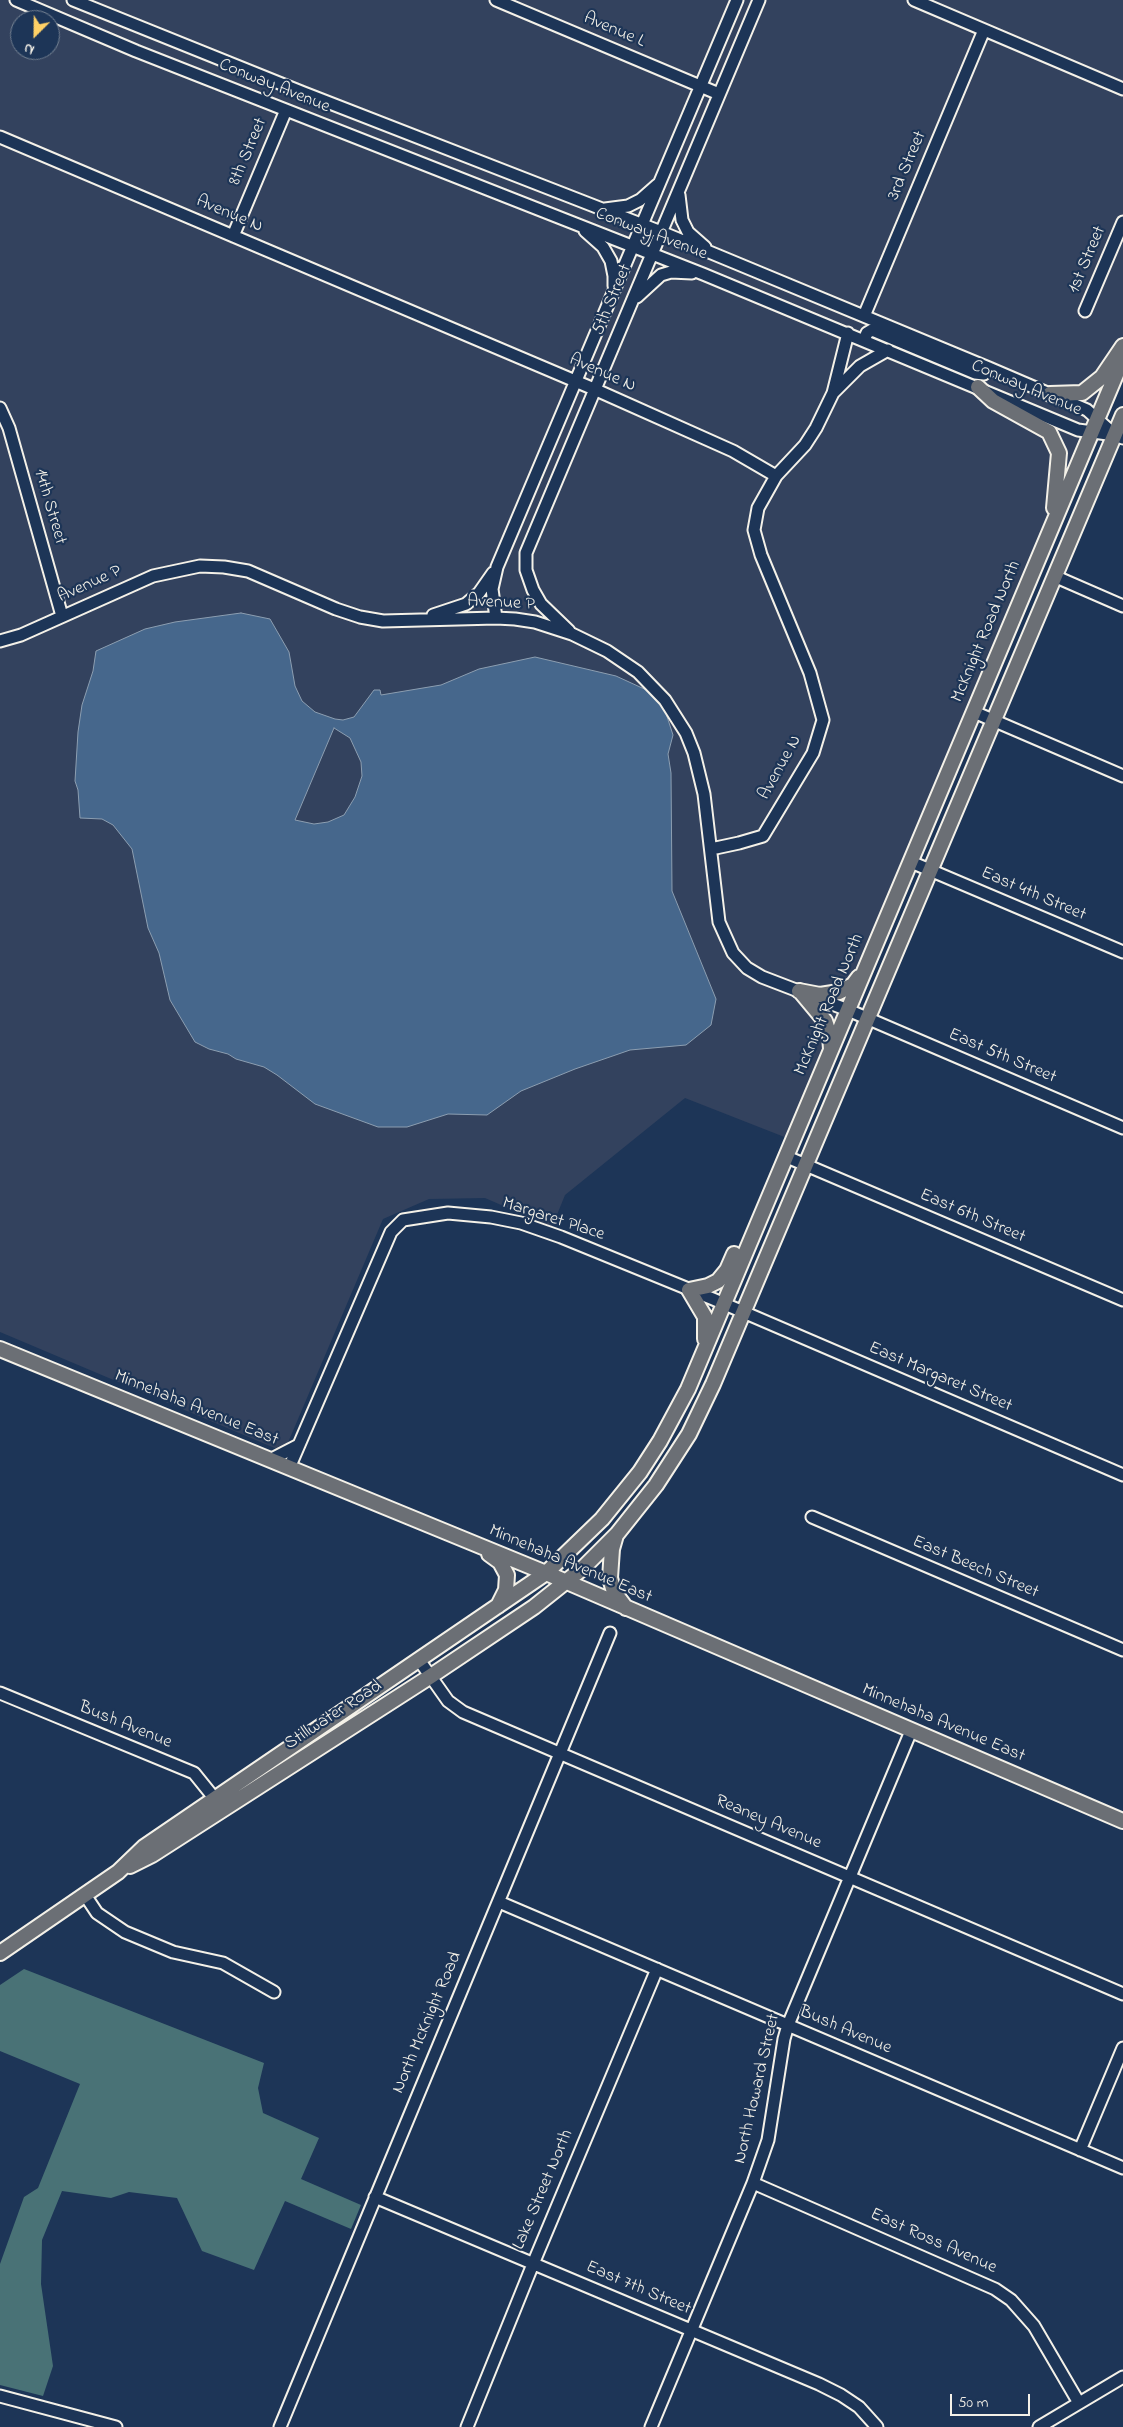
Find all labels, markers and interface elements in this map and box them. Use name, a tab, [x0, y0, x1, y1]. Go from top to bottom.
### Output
street label: Avenue L	[580, 8, 648, 54]
north arrow	[10, 10, 60, 60]
text: N	[21, 37, 38, 60]
street label: Conway Avenue	[215, 55, 333, 119]
street label: 8th Street	[225, 115, 273, 189]
street label: 3rd Street	[884, 128, 932, 204]
street label: Avenue N	[192, 191, 266, 239]
street label: Conway Avenue	[592, 204, 710, 266]
street label: 1st Street	[1064, 223, 1112, 297]
street label: 5th Street	[588, 261, 638, 339]
street label: Avenue N	[565, 350, 639, 398]
street label: Conway Avenue	[967, 356, 1085, 422]
street label: 14th Street	[28, 467, 70, 547]
street label: McKnight Road North	[947, 558, 1027, 706]
street label: Avenue P	[55, 561, 125, 609]
street label: Avenue P	[467, 591, 535, 617]
street label: Avenue N	[754, 732, 808, 804]
street label: East 4th Street	[977, 863, 1089, 927]
street label: McKnight Road North	[790, 931, 870, 1079]
street label: East 5th Street	[945, 1025, 1059, 1089]
street label: East 6th Street	[916, 1185, 1028, 1249]
street label: Margaret Place	[499, 1193, 607, 1247]
street label: East Margaret Street	[865, 1338, 1015, 1418]
street label: Minnehaha Avenue East	[111, 1366, 281, 1452]
street label: Minnehaha Avenue East	[485, 1521, 655, 1609]
street label: East Beech Street	[909, 1532, 1041, 1604]
street label: Stillwater Road	[281, 1677, 387, 1755]
street label: Minnehaha Avenue East	[858, 1680, 1028, 1768]
street label: Bush Avenue	[75, 1698, 175, 1754]
street label: Reaney Avenue	[712, 1791, 824, 1855]
street label: North McKnight Road	[388, 1949, 468, 2097]
street label: Bush Avenue	[795, 2002, 895, 2060]
street label: North Howard Street	[730, 2012, 786, 2166]
street label: Lake Street North	[509, 2127, 579, 2253]
street label: East Ross Avenue	[866, 2204, 1000, 2280]
street label: East 7th Street	[582, 2257, 694, 2321]
scale bar	[953, 2384, 1033, 2416]
text: 50 m	[958, 2392, 988, 2414]

